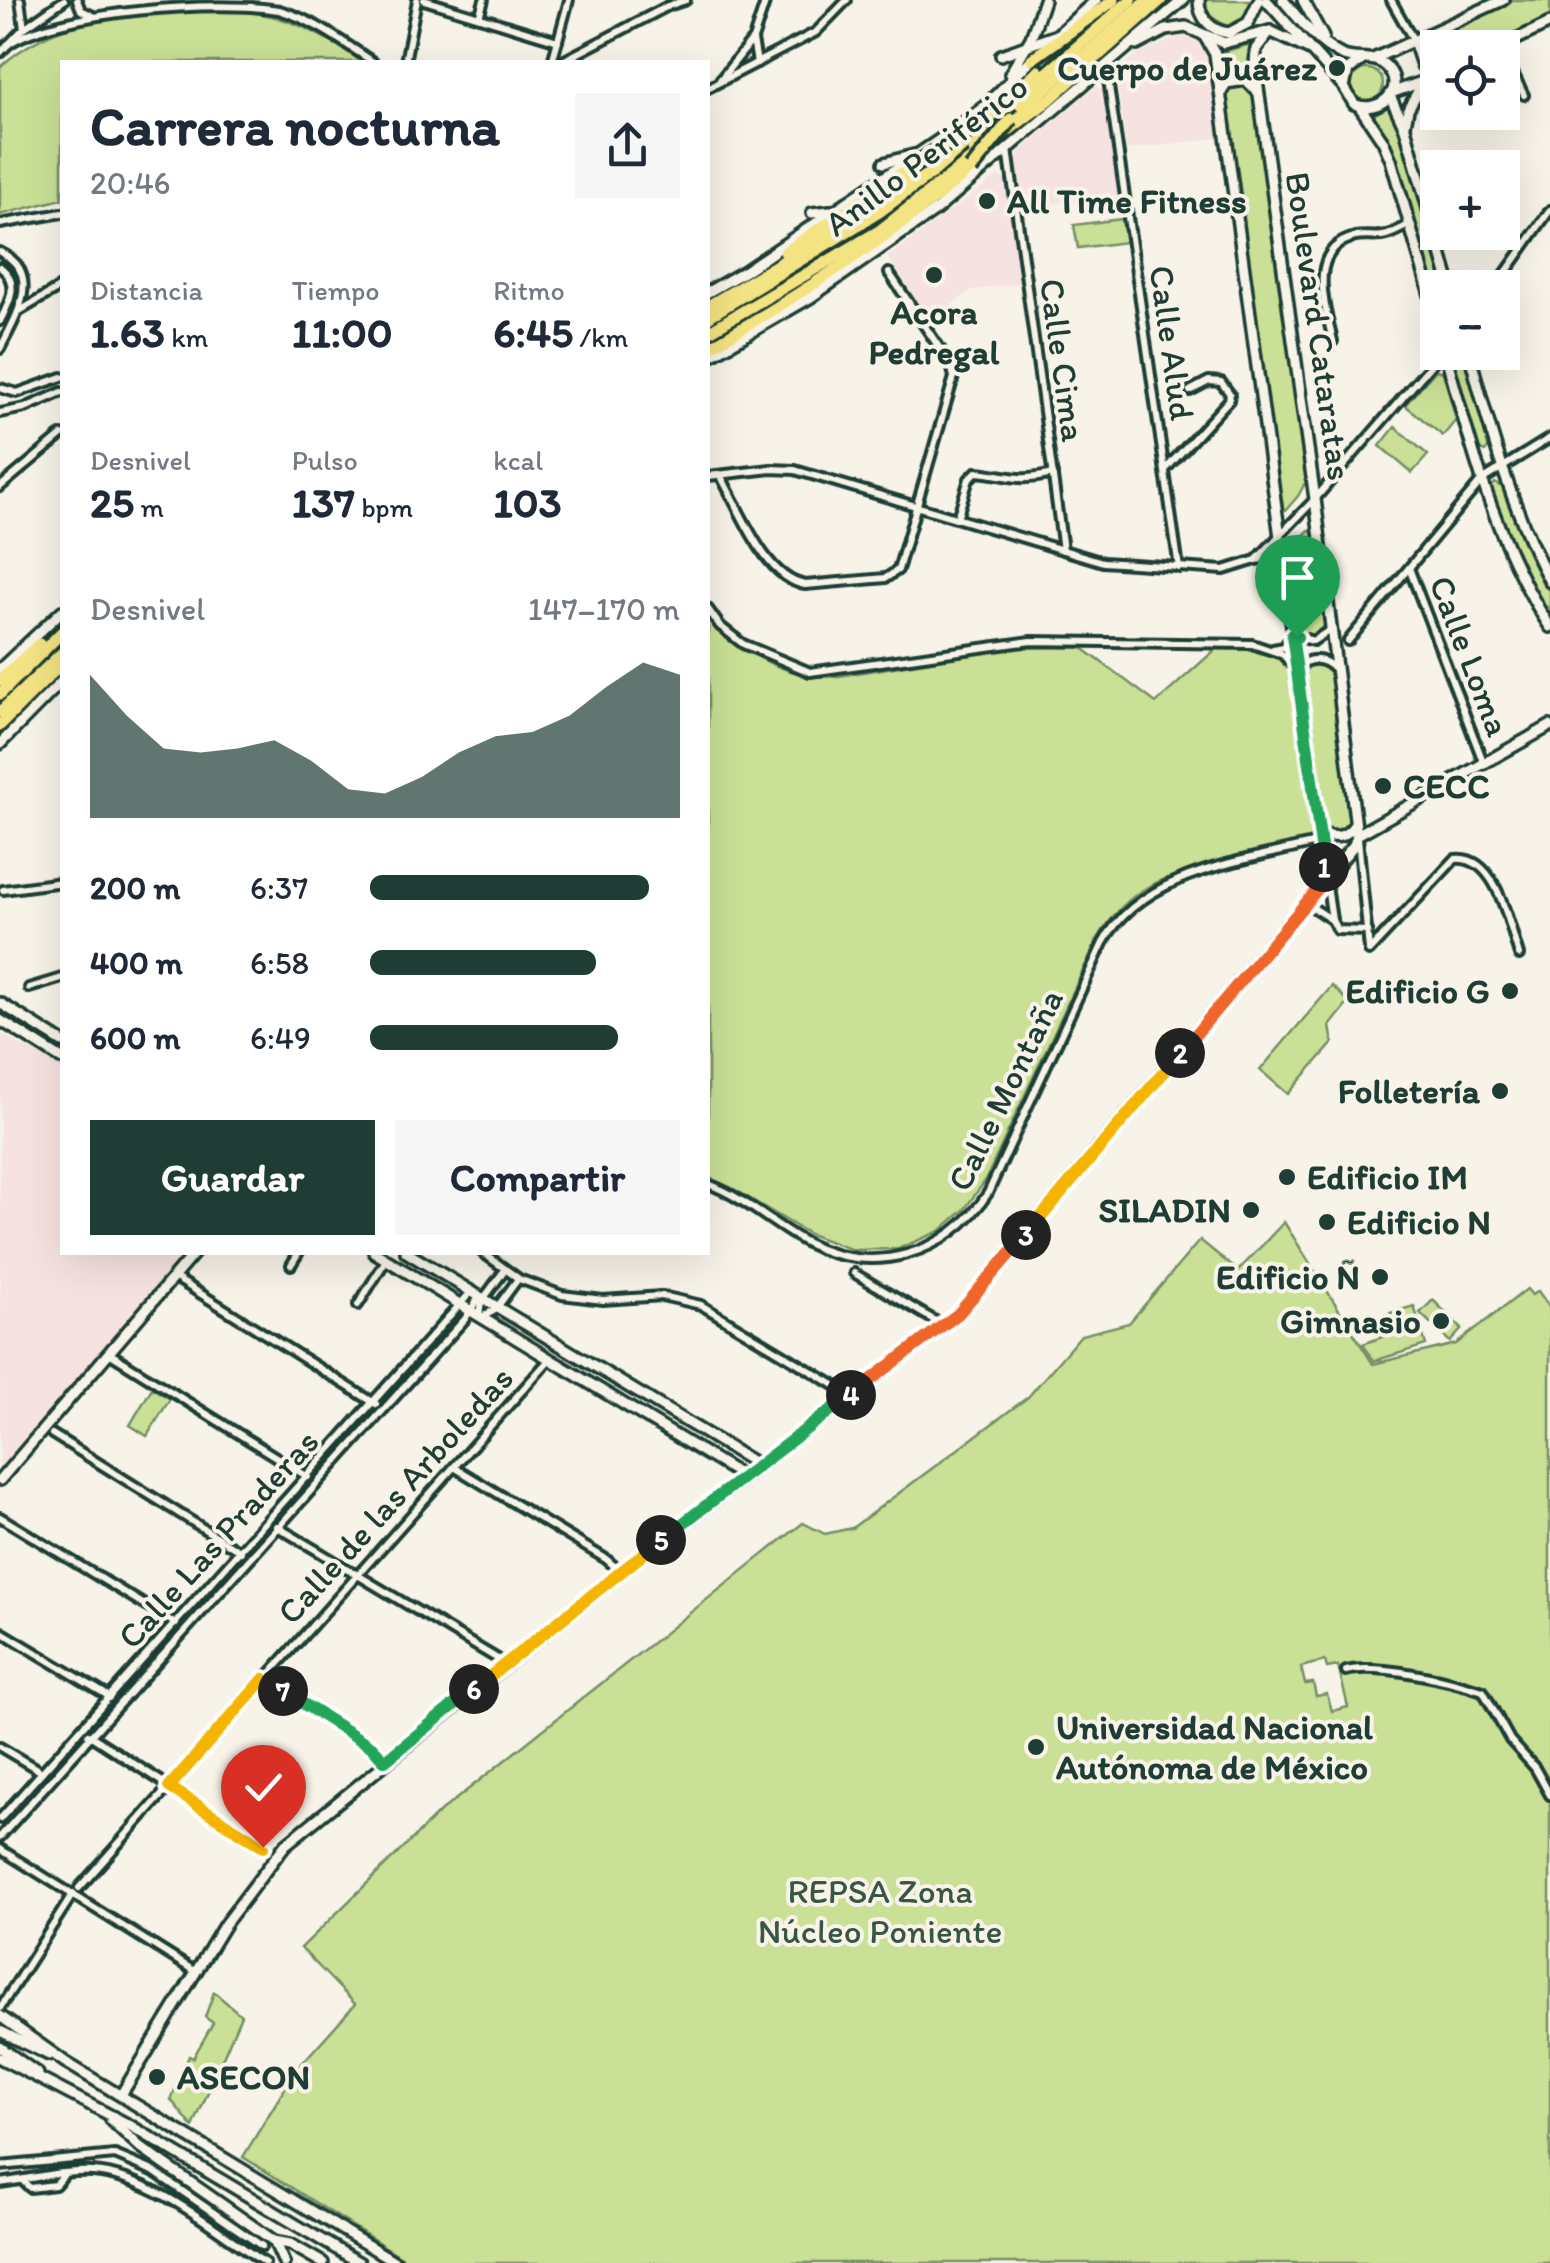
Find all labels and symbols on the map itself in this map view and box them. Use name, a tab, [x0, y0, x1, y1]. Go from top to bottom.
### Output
place label: Cuerpo de Juárez	[1057, 47, 1318, 89]
marker: Cuerpo de Juárez	[1326, 57, 1348, 79]
street label: Anillo Periférico	[816, 65, 1036, 245]
street label: Boulevard Cataratas	[1277, 169, 1361, 483]
place label: All Time Fitness	[1007, 180, 1247, 222]
marker: All Time Fitness	[976, 190, 998, 212]
street label: Calle Alud	[1140, 263, 1204, 423]
marker: Acora Pedregal	[923, 264, 945, 286]
street label: Calle Cima	[1031, 276, 1095, 444]
place label: Acora Pedregal	[869, 291, 999, 373]
pin	[1255, 535, 1340, 638]
street label: Calle Loma	[1420, 570, 1520, 742]
place label: CECC	[1403, 765, 1490, 807]
marker: CECC	[1372, 775, 1394, 797]
pin: 1	[1299, 842, 1349, 892]
place label: Edificio G	[1345, 970, 1490, 1012]
marker: Edificio G	[1499, 980, 1521, 1002]
street label: Calle Montaña	[938, 982, 1072, 1198]
pin: 2	[1155, 1028, 1205, 1078]
place label: Folletería	[1338, 1070, 1481, 1112]
marker: Folletería	[1489, 1080, 1511, 1102]
place label: Edificio IM	[1307, 1156, 1468, 1198]
marker: Edificio IM	[1276, 1166, 1298, 1188]
place label: SILADIN	[1098, 1189, 1231, 1231]
marker: SILADIN	[1240, 1199, 1262, 1221]
place label: Edificio N	[1347, 1201, 1491, 1243]
pin: 3	[1001, 1210, 1051, 1260]
marker: Edificio N	[1316, 1211, 1338, 1233]
place label: Edificio Ñ	[1216, 1256, 1360, 1298]
marker: Edificio Ñ	[1369, 1266, 1391, 1288]
place label: Gimnasio	[1280, 1300, 1421, 1342]
marker: Gimnasio	[1430, 1310, 1452, 1332]
street label: Calle de las Arboledas	[268, 1357, 522, 1633]
pin: 4	[826, 1370, 876, 1420]
street label: Calle Las Praderas	[109, 1421, 327, 1657]
pin: 5	[636, 1515, 686, 1565]
pin: 6	[449, 1664, 499, 1714]
pin: 7	[258, 1666, 308, 1716]
place label: Universidad Nacional Autónoma de México	[1056, 1706, 1373, 1788]
marker: Universidad Nacional Autónoma de México	[1025, 1736, 1047, 1758]
pin	[221, 1745, 306, 1848]
park label: REPSA Zona Núcleo Poniente	[758, 1870, 1002, 1952]
place label: ASECON	[177, 2056, 310, 2098]
marker: ASECON	[146, 2066, 168, 2088]

